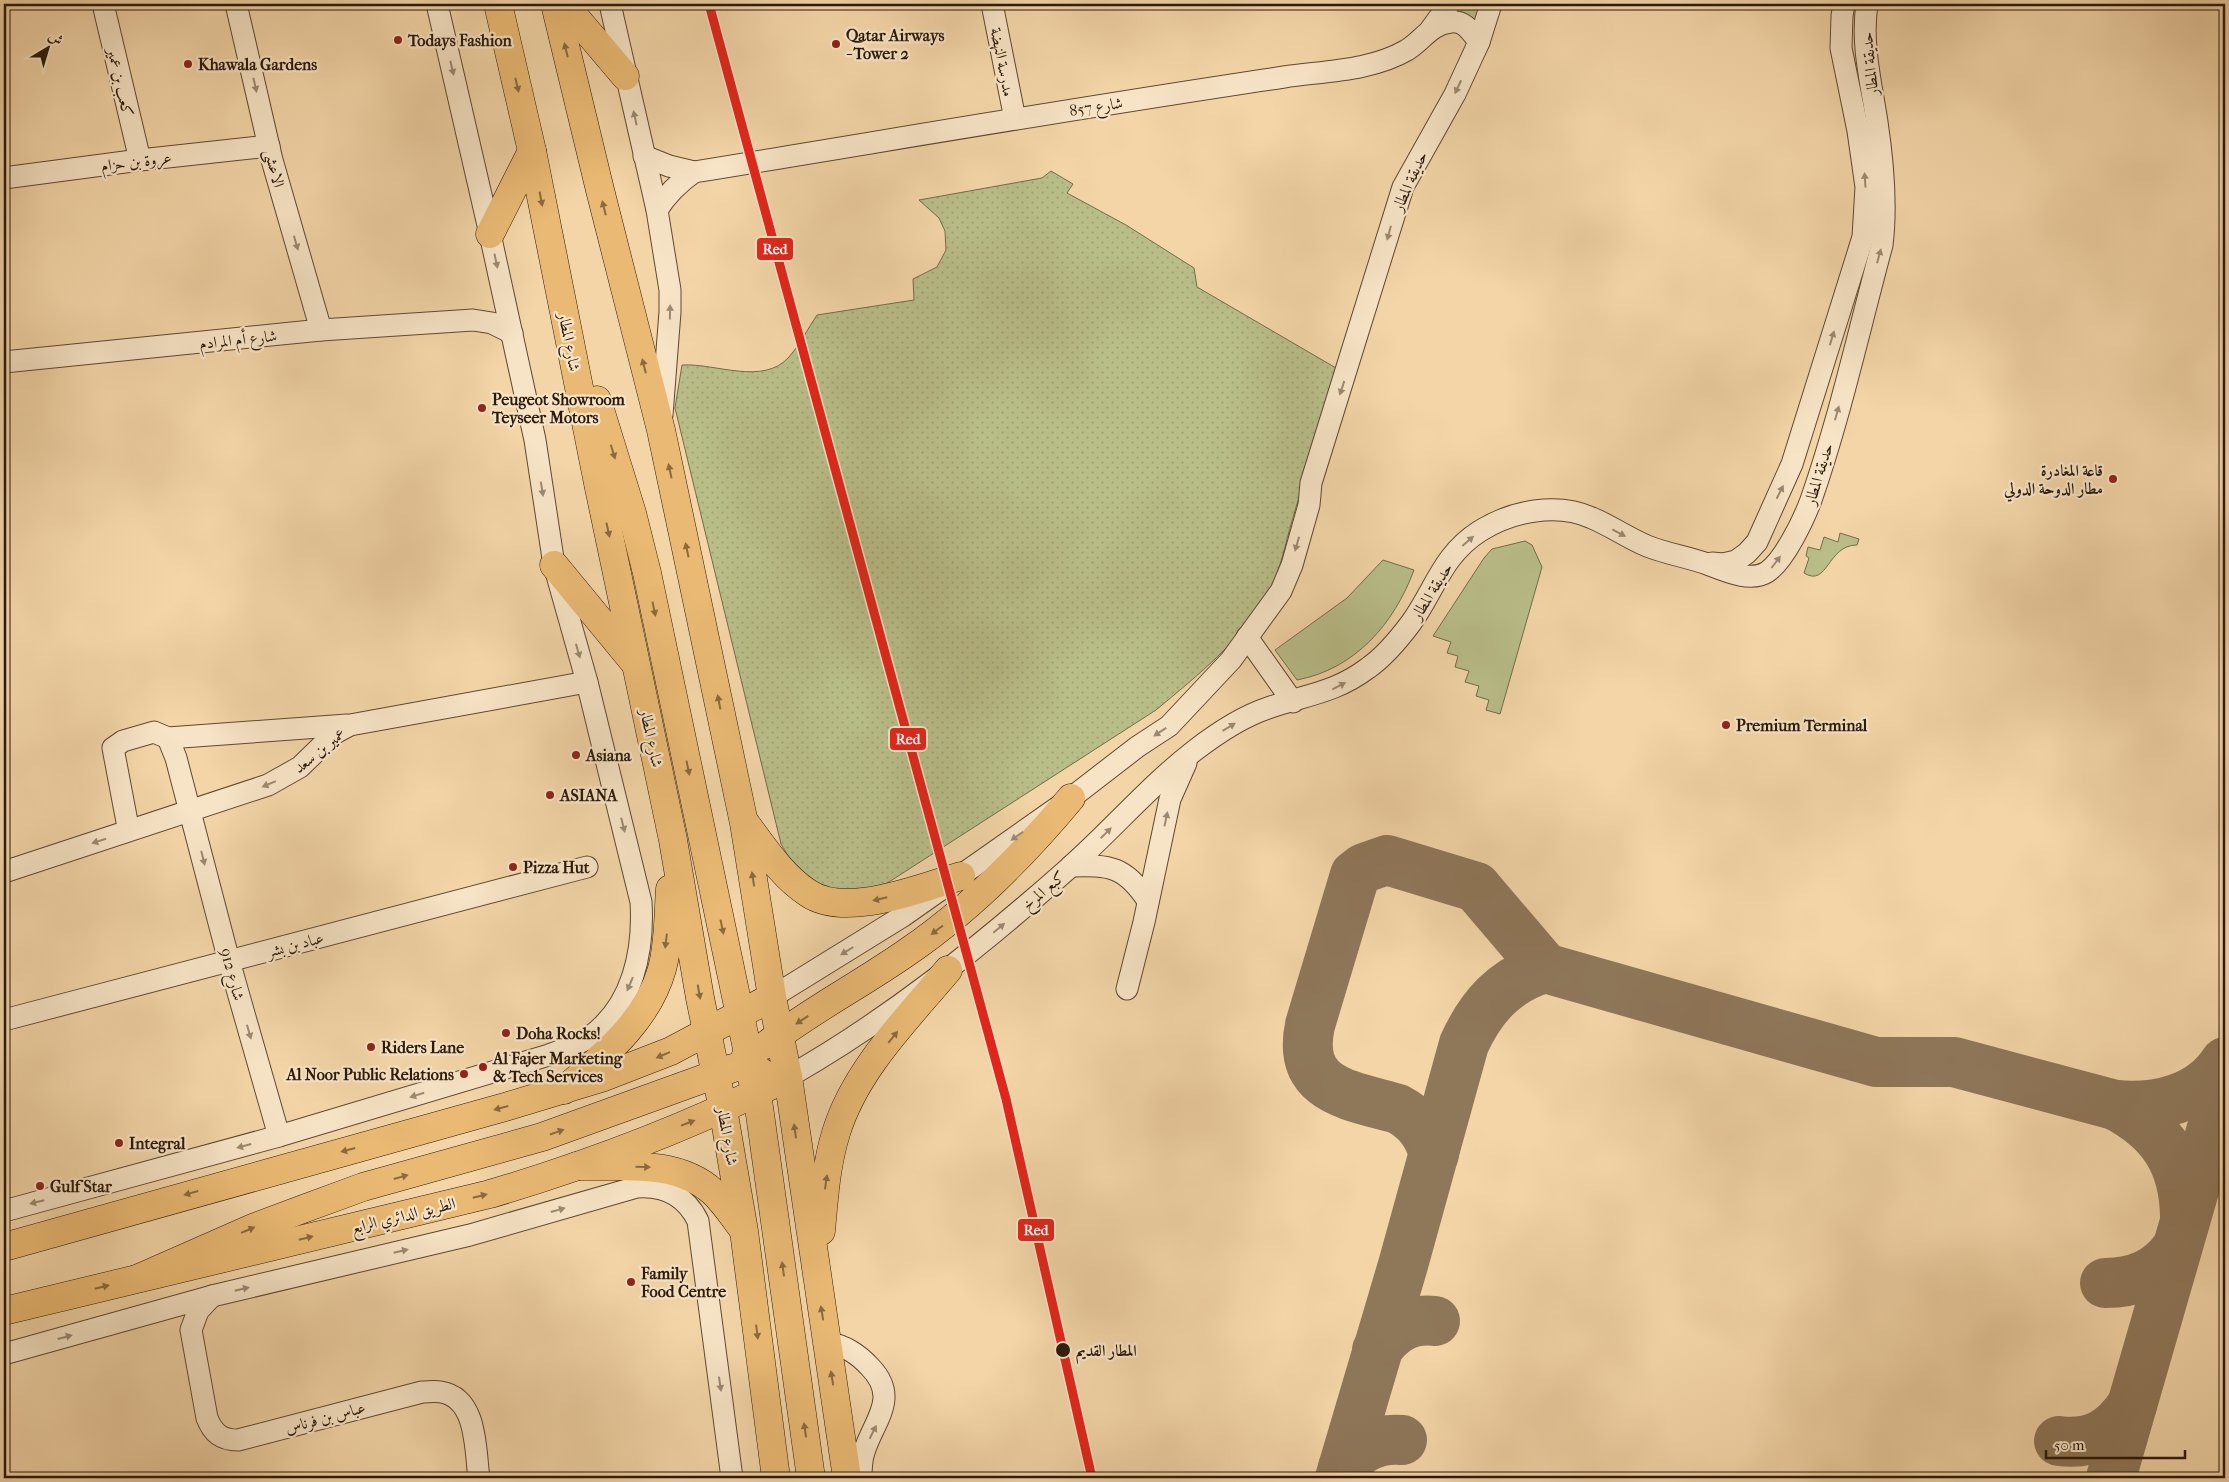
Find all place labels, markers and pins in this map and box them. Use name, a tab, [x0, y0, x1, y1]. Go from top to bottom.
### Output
place label: Qatar Airways - Tower 2	[846, 26, 944, 63]
place label: Todays Fashion	[407, 31, 512, 51]
marker: Todays Fashion	[392, 34, 404, 46]
marker: Qatar Airways - Tower 2	[830, 38, 842, 50]
place label: Khawala Gardens	[198, 55, 317, 74]
marker: Khawala Gardens	[182, 58, 194, 70]
place label: Peugeot Showroom Teyseer Motors	[491, 390, 626, 428]
marker: Peugeot Showroom Teyseer Motors	[476, 402, 488, 414]
place label: قاعة المغادرة مطار الدوحة الدولي	[2003, 461, 2103, 502]
marker: قاعة المغادرة مطار الدوحة الدولي	[2107, 473, 2119, 485]
place label: Premium Terminal	[1736, 716, 1868, 735]
marker: Premium Terminal	[1720, 719, 1732, 731]
place label: Asiana	[585, 746, 632, 765]
marker: Asiana	[570, 749, 582, 761]
place label: ASIANA	[559, 786, 618, 805]
marker: ASIANA	[544, 789, 556, 801]
place label: Pizza Hut	[523, 858, 590, 877]
marker: Pizza Hut	[507, 861, 519, 873]
place label: Doha Rocks!	[516, 1024, 601, 1043]
marker: Doha Rocks!	[500, 1027, 512, 1039]
place label: Riders Lane	[381, 1038, 464, 1057]
marker: Riders Lane	[365, 1041, 377, 1053]
place label: Al Fajer Marketing & Tech Services	[492, 1049, 623, 1086]
marker: Al Fajer Marketing & Tech Services	[477, 1061, 489, 1073]
place label: Al Noor Public Relations	[286, 1065, 454, 1084]
marker: Al Noor Public Relations	[458, 1068, 470, 1080]
place label: Integral	[129, 1134, 186, 1154]
marker: Integral	[113, 1137, 125, 1149]
place label: Gulf Star	[50, 1177, 113, 1196]
marker: Gulf Star	[34, 1180, 46, 1192]
place label: Family Food Centre	[640, 1264, 726, 1301]
marker: Family Food Centre	[625, 1276, 637, 1288]
marker: المطار القديم	[1054, 1341, 1072, 1359]
place label: المطار القديم	[1076, 1341, 1137, 1365]

